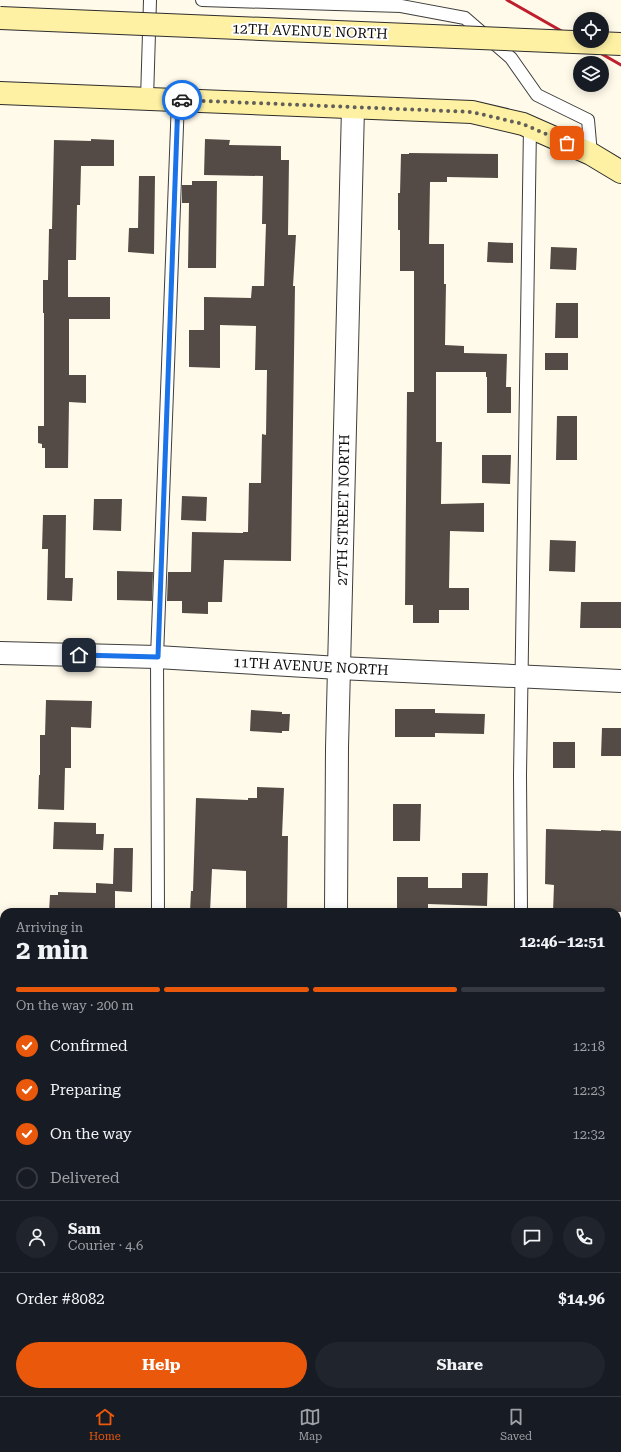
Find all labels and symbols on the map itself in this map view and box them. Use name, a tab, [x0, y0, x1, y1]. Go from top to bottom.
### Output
street label: 12TH AVENUE NORTH	[232, 20, 388, 42]
courier	[162, 80, 202, 120]
pin	[550, 126, 584, 160]
street label: 27TH STREET NORTH	[334, 434, 352, 586]
pin	[62, 638, 96, 672]
street label: 11TH AVENUE NORTH	[233, 654, 390, 678]

